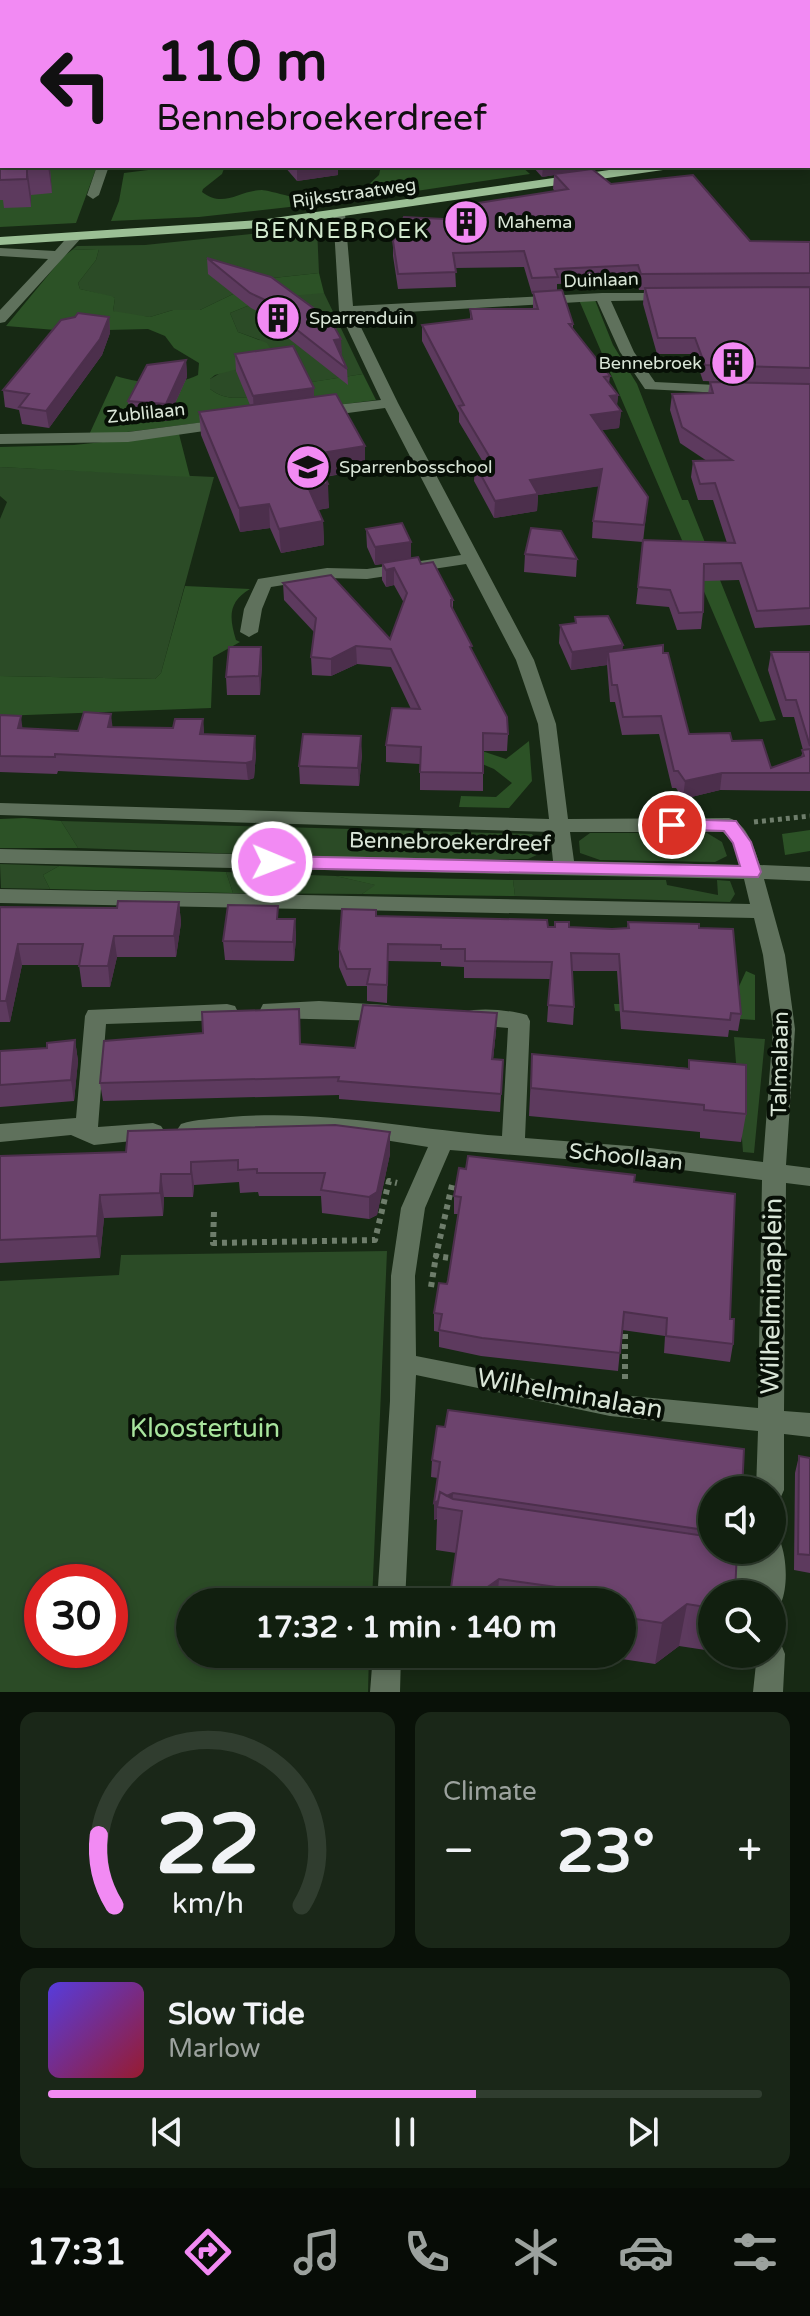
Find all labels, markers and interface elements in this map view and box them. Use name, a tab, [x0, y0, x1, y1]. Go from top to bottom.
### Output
text: 110 m	[156, 29, 327, 96]
icon: left	[24, 32, 128, 136]
text: Bennebroekerdreef	[156, 97, 487, 140]
street label: Rijksstraatweg	[291, 173, 417, 213]
building icon: Mahema	[442, 198, 490, 246]
place label: Mahema	[497, 211, 572, 233]
district label: BENNEBROEK	[254, 218, 430, 244]
street label: Duinlaan	[563, 268, 639, 292]
building icon: Sparrenduin	[254, 294, 302, 342]
place label: Sparrenduin	[309, 307, 414, 329]
building icon: Bennebroek	[709, 339, 757, 387]
place label: Bennebroek	[598, 352, 702, 374]
street label: Zublilaan	[106, 398, 186, 428]
school or university icon: Sparrenbosschool	[284, 443, 332, 491]
place label: Sparrenbosschool	[339, 456, 493, 478]
pin	[638, 791, 706, 859]
icon: arrive	[650, 803, 694, 847]
position arrow	[230, 820, 314, 904]
street label: Bennebroekerdreef	[349, 827, 552, 857]
street label: Talmalaan	[766, 1011, 794, 1117]
street label: Schoollaan	[568, 1138, 684, 1176]
street label: Wilhelminaplein	[754, 1197, 789, 1395]
street label: Wilhelminalaan	[474, 1362, 665, 1425]
park label: Kloostertuin	[130, 1413, 280, 1444]
map controls	[698, 1476, 786, 1668]
button: sound	[698, 1476, 786, 1564]
speed limit sign: 30	[24, 1564, 128, 1668]
button: search	[698, 1580, 786, 1668]
text: 17:32 · 1 min · 140 m	[255, 1609, 557, 1646]
text: Climate	[443, 1776, 537, 1807]
text: 22	[155, 1796, 260, 1896]
text: 23°	[557, 1816, 655, 1888]
text: −	[443, 1825, 474, 1878]
text: +	[737, 1825, 762, 1878]
text: km/h	[172, 1887, 243, 1921]
text: Slow Tide	[168, 1996, 305, 2033]
text: Marlow	[168, 2033, 260, 2064]
icon: previous	[145, 2110, 189, 2154]
icon: pause	[383, 2110, 427, 2154]
icon: next	[621, 2110, 665, 2154]
icon: directions	[180, 2224, 236, 2280]
icon: music	[289, 2224, 345, 2280]
icon: phone	[399, 2224, 455, 2280]
icon: climate	[508, 2224, 564, 2280]
icon: car	[618, 2224, 674, 2280]
icon: filters	[727, 2224, 783, 2280]
text: 17:31	[27, 2231, 127, 2274]

